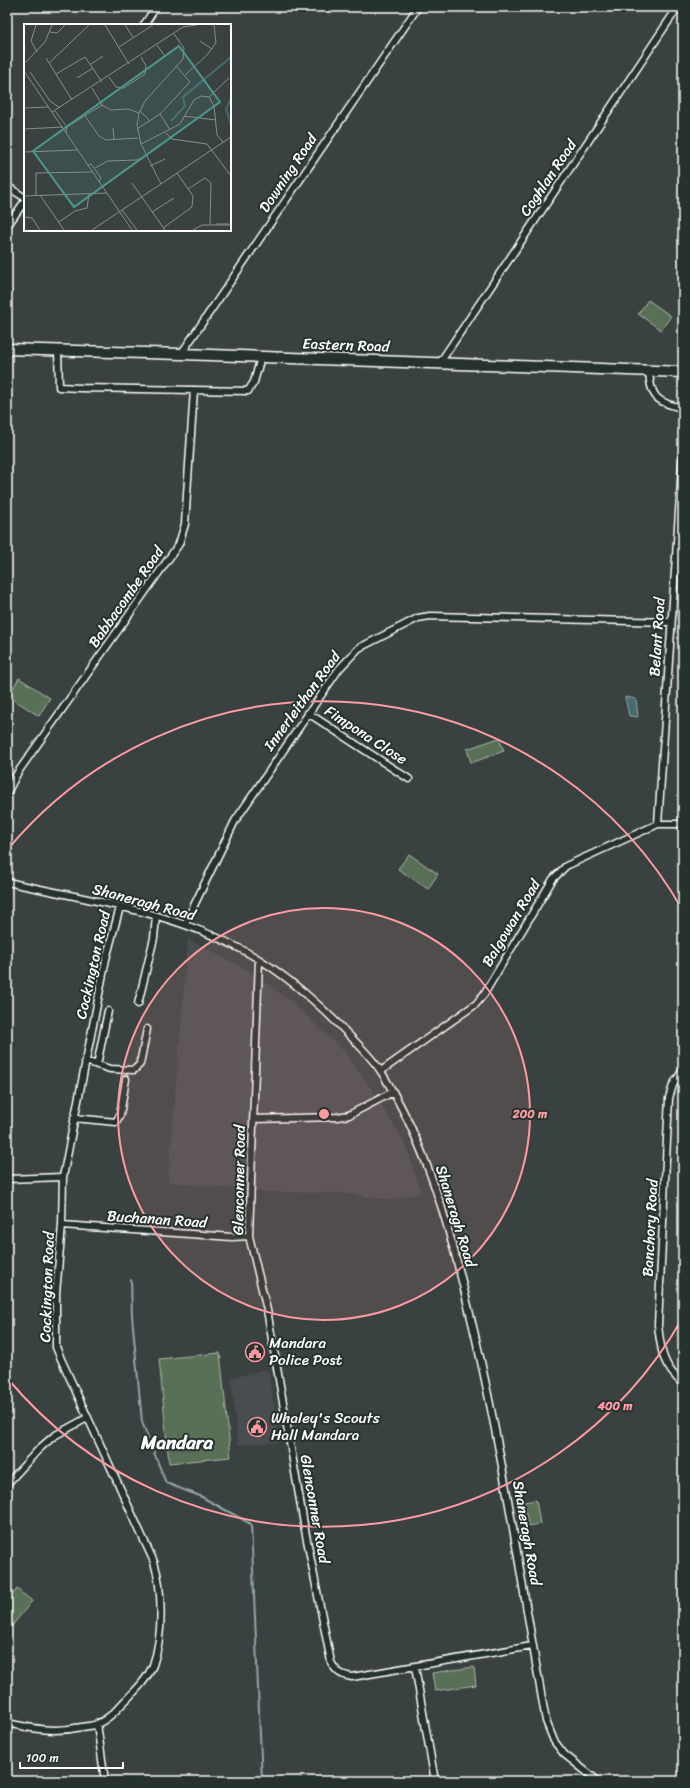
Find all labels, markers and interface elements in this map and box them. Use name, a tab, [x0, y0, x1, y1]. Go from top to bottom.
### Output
inset map	[24, 24, 231, 231]
street label: Downing Road	[252, 127, 325, 218]
street label: Coghlan Road	[513, 133, 584, 222]
street label: Eastern Road	[302, 330, 391, 360]
street label: Babbacombe Road	[81, 540, 171, 653]
street label: Belant Road	[641, 596, 673, 677]
street label: Innerleithan Road	[256, 645, 348, 757]
street label: Fimpona Close	[319, 698, 413, 772]
street label: Balgowan Road	[474, 873, 548, 972]
street label: Shaneragh Road	[90, 876, 200, 929]
street label: Cockington Road	[68, 907, 118, 1022]
text: 200 m	[512, 1103, 548, 1125]
centre of rings	[317, 1107, 331, 1121]
street label: Glenconner Road	[225, 1124, 253, 1235]
street label: Shaneragh Road	[428, 1162, 484, 1271]
street label: Banchory Road	[634, 1177, 666, 1278]
street label: Buchanan Road	[106, 1203, 209, 1236]
street label: Cockington Road	[32, 1230, 62, 1343]
place label: Mandara Police Post	[269, 1330, 343, 1373]
public building icon: Mandara Police Post	[244, 1341, 266, 1363]
text: 400 m	[596, 1395, 633, 1417]
place label: Whaley's Scouts Hall Mandara	[271, 1405, 380, 1448]
public building icon: Whaley's Scouts Hall Mandara	[246, 1416, 268, 1438]
district label: Mandara	[140, 1426, 214, 1459]
street label: Glenconner Road	[293, 1453, 338, 1567]
street label: Shaneragh Road	[505, 1479, 549, 1588]
scale bar	[20, 1744, 123, 1770]
text: 100 m	[26, 1747, 59, 1769]

